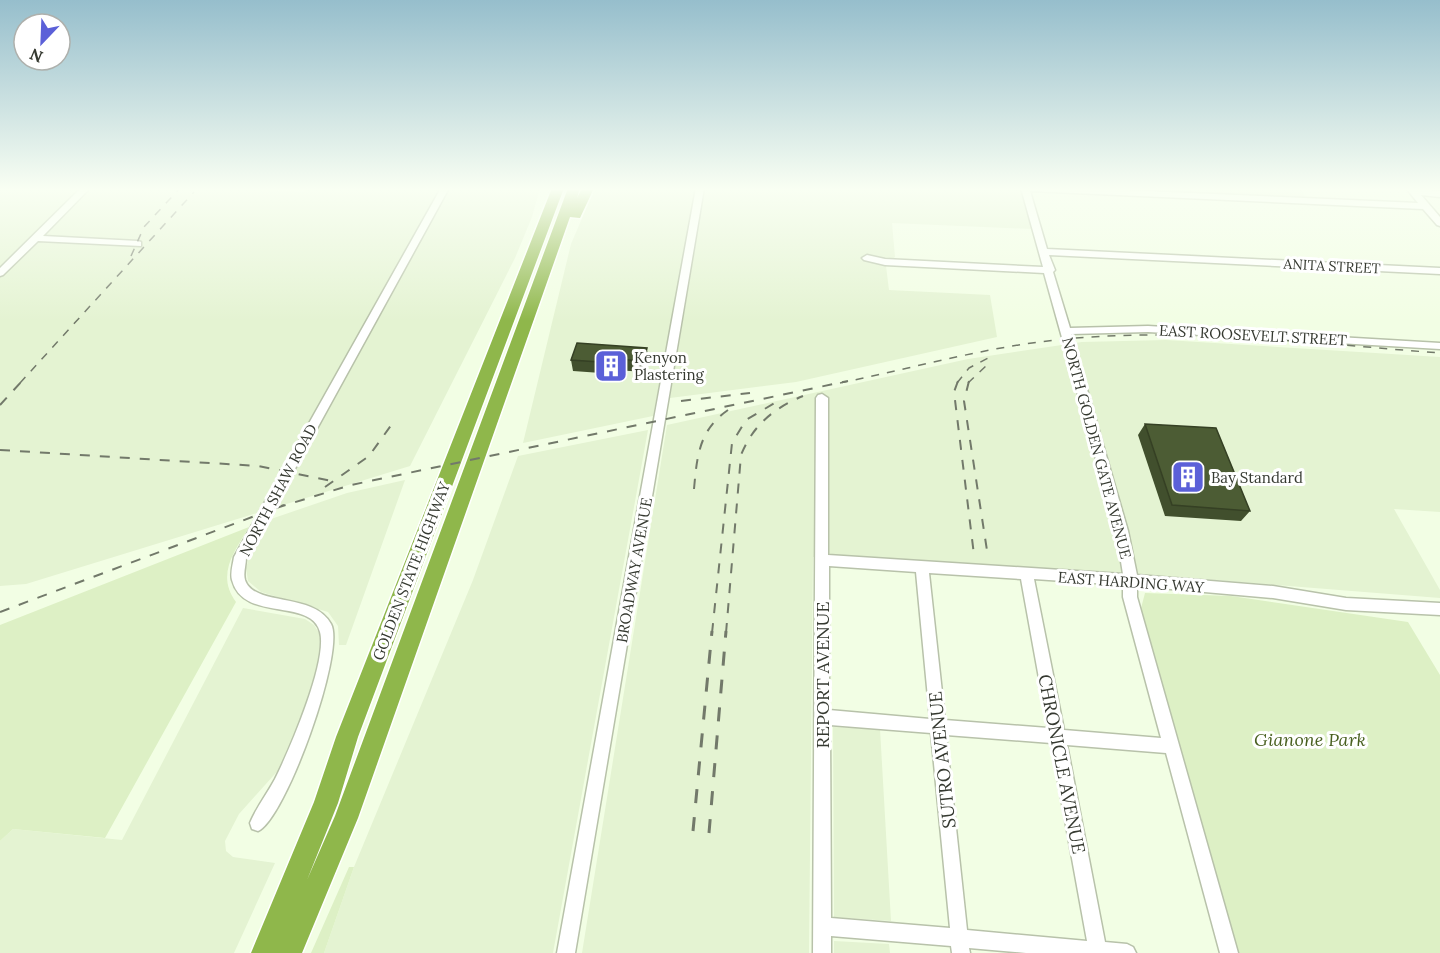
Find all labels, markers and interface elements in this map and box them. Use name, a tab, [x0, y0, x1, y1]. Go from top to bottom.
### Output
north arrow	[12, 12, 72, 72]
text: N	[27, 44, 46, 67]
street label: ANITA STREET	[1282, 254, 1381, 278]
street label: EAST ROOSEVELT STREET	[1159, 321, 1348, 349]
street label: NORTH GOLDEN GATE AVENUE	[1058, 335, 1136, 561]
building icon: Kenyon Plastering	[593, 348, 629, 384]
place label: Kenyon Plastering	[634, 348, 705, 384]
street label: NORTH SHAW ROAD	[235, 421, 321, 559]
building icon: Bay Standard	[1170, 459, 1206, 495]
place label: Bay Standard	[1211, 468, 1303, 487]
street label: GOLDEN STATE HIGHWAY	[368, 479, 454, 663]
street label: BROADWAY AVENUE	[612, 496, 656, 644]
street label: EAST HARDING WAY	[1057, 567, 1205, 597]
street label: REPORT AVENUE	[811, 601, 834, 749]
street label: CHRONICLE AVENUE	[1033, 672, 1091, 856]
street label: SUTRO AVENUE	[923, 690, 961, 830]
park label: Gianone Park	[1254, 728, 1366, 751]

